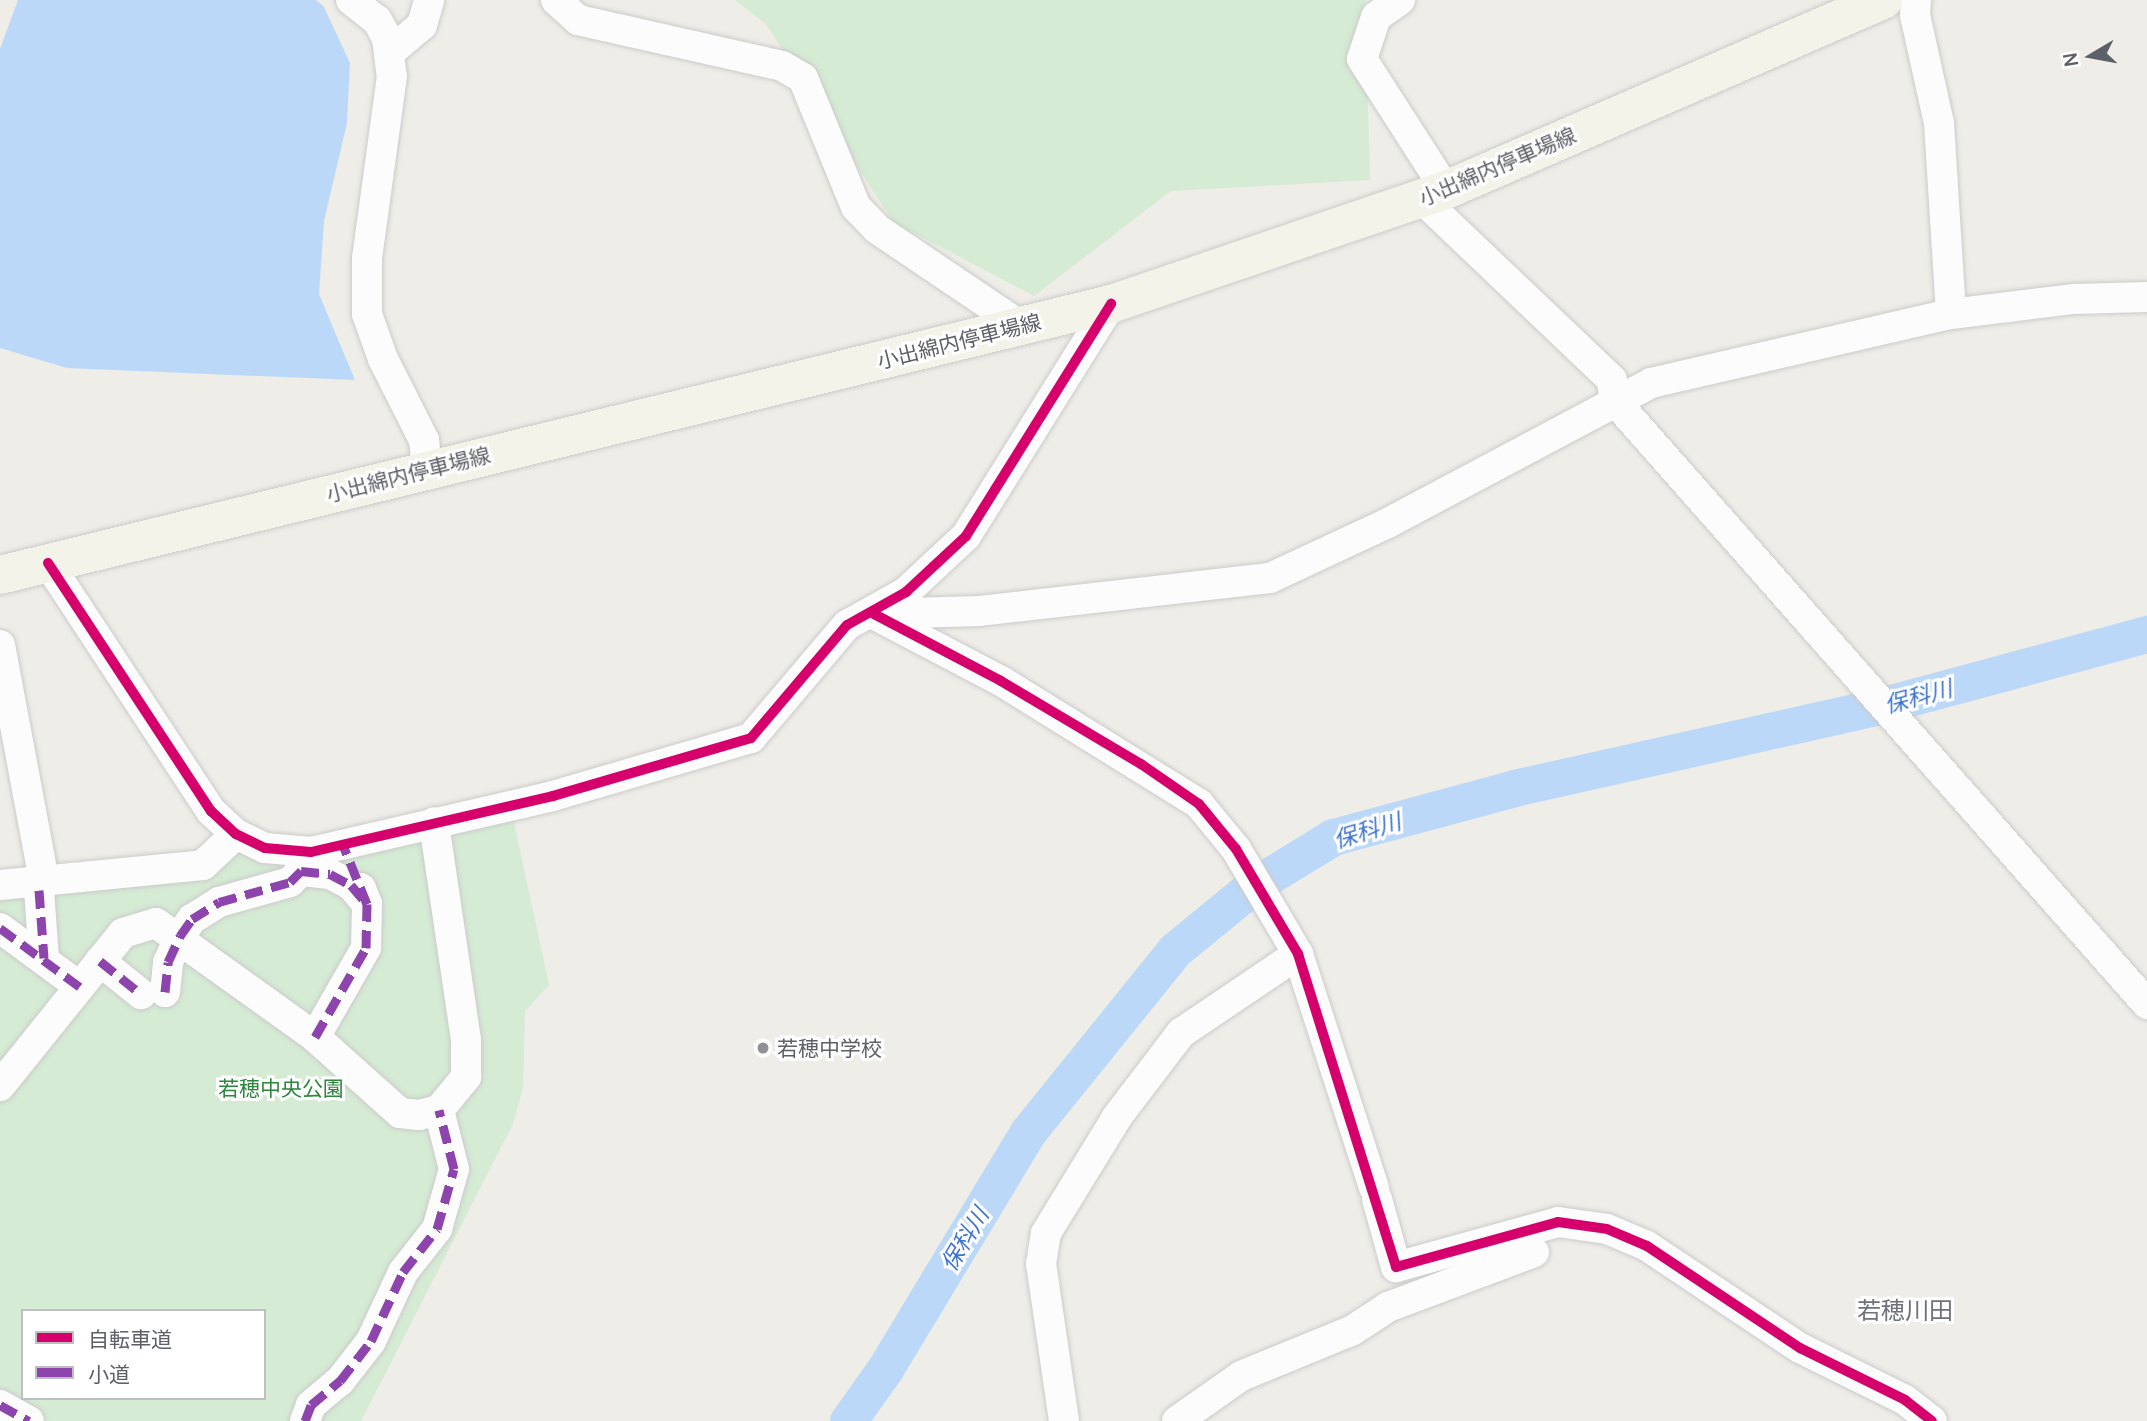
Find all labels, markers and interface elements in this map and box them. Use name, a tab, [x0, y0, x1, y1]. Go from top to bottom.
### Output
north arrow	[2056, 21, 2126, 91]
text: N	[2056, 51, 2084, 69]
street label: 小出綿内停車場線	[1415, 122, 1579, 210]
street label: 小出綿内停車場線	[874, 308, 1044, 374]
street label: 小出綿内停車場線	[323, 441, 493, 507]
water label: 保科川	[1881, 674, 1955, 718]
water label: 保科川	[1330, 807, 1404, 853]
place label: 若穂中学校	[777, 1035, 882, 1061]
marker: 若穂中学校	[755, 1040, 771, 1056]
park label: 若穂中央公園	[218, 1075, 344, 1101]
water label: 保科川	[934, 1202, 994, 1276]
district label: 若穂川田	[1857, 1296, 1953, 1324]
legend	[21, 1309, 266, 1400]
text: 自転車道	[88, 1325, 172, 1353]
text: 小道	[88, 1360, 130, 1388]

